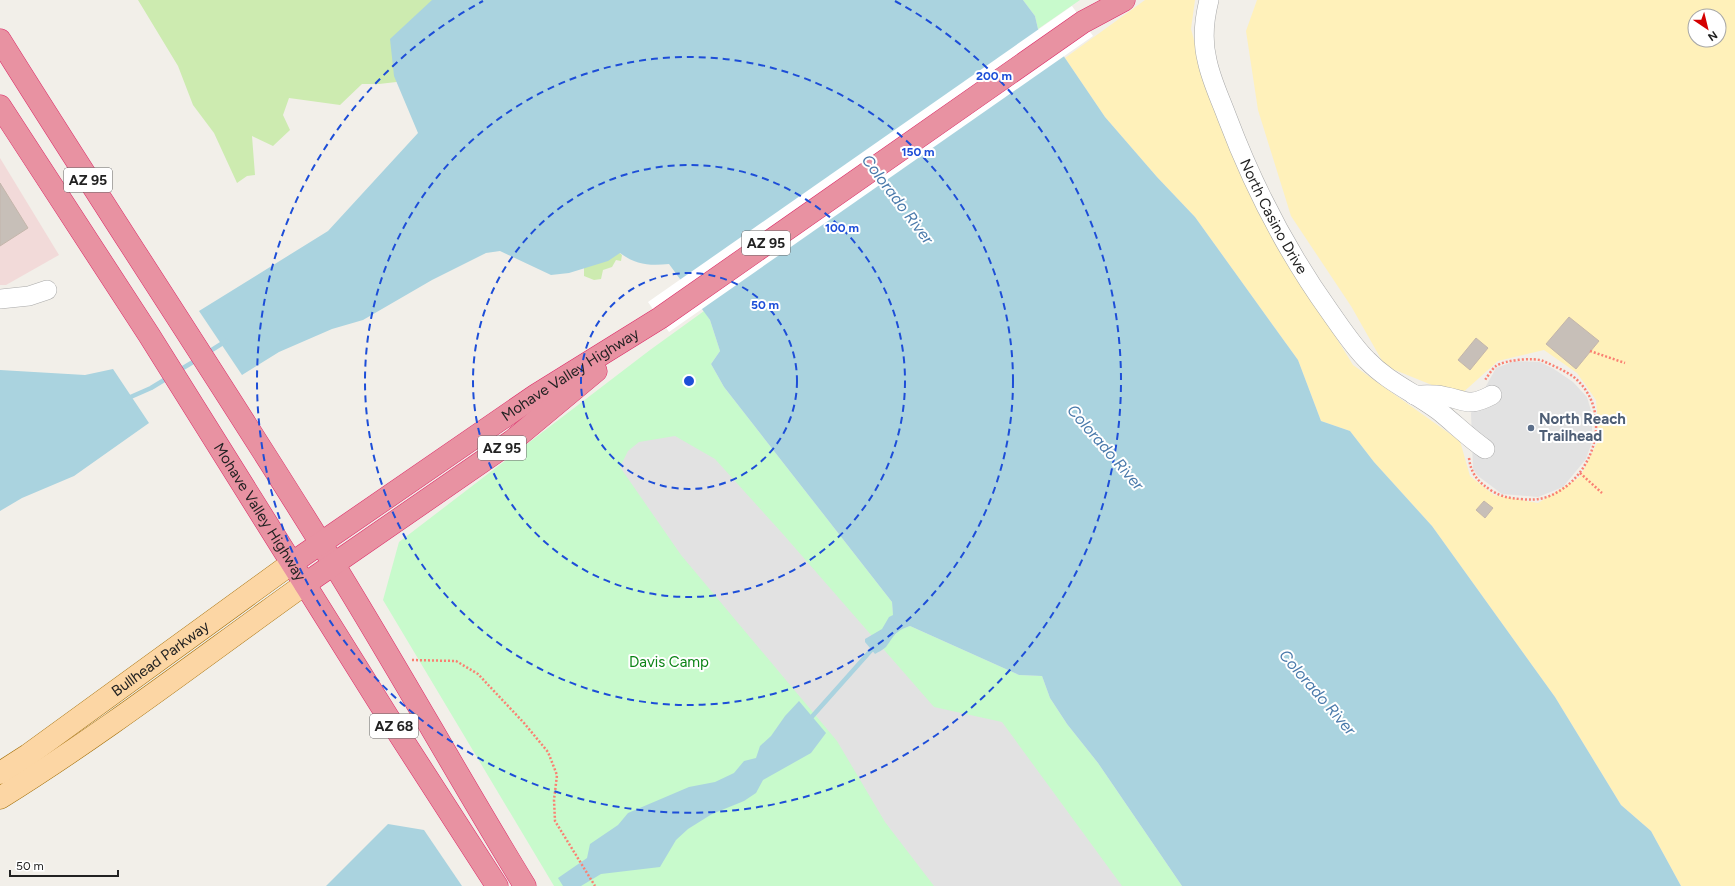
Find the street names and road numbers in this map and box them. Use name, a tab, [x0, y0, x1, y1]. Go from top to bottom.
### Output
street label: North Casino Drive	[1236, 156, 1311, 277]
road number: AZ 95	[64, 168, 112, 192]
road number: AZ 95	[742, 231, 790, 255]
street label: Mohave Valley Highway	[498, 324, 642, 425]
road number: AZ 95	[478, 436, 526, 460]
street label: Mohave Valley Highway	[210, 440, 310, 584]
street label: Bullhead Parkway	[108, 617, 213, 700]
road number: AZ 68	[370, 714, 418, 738]

